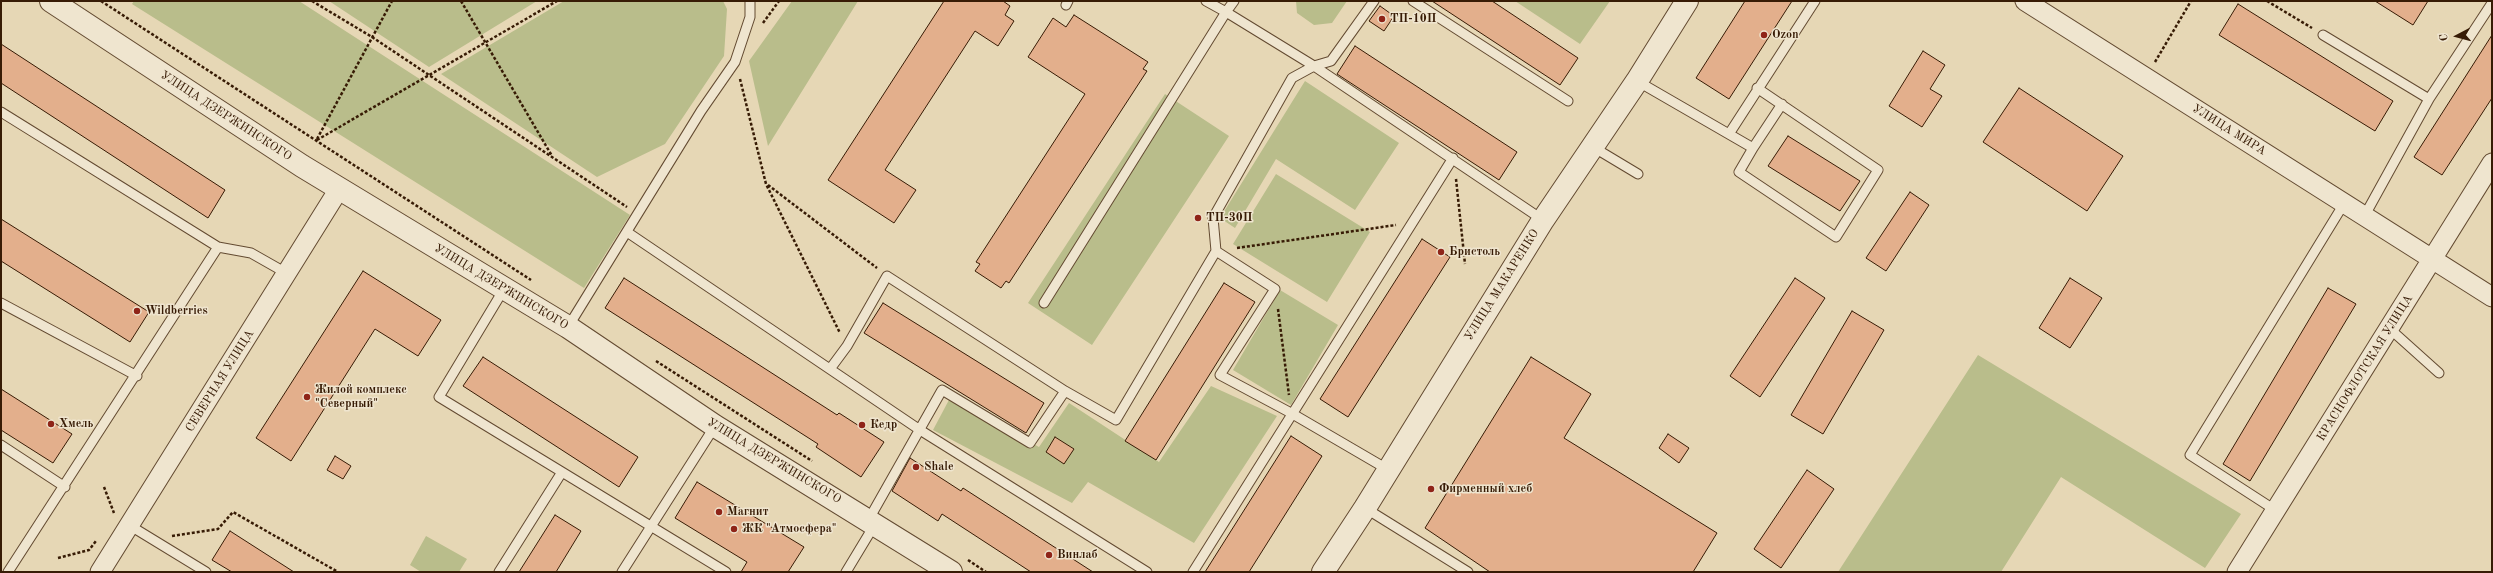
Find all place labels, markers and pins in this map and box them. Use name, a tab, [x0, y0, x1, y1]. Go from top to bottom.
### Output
place label: ТП-10П	[1390, 12, 1436, 26]
marker: ТП-10П	[1377, 14, 1387, 24]
place label: Ozon	[1772, 28, 1799, 42]
marker: Ozon	[1759, 30, 1769, 40]
place label: ТП-30П	[1206, 211, 1252, 225]
marker: ТП-30П	[1193, 213, 1203, 223]
place label: Бристоль	[1449, 245, 1500, 259]
marker: Бристоль	[1436, 247, 1446, 257]
place label: Wildberries	[145, 304, 208, 318]
marker: Wildberries	[132, 306, 142, 316]
place label: Жилой комплекс "Северный"	[315, 383, 407, 411]
marker: Жилой комплекс "Северный"	[302, 392, 312, 402]
place label: Хмель	[59, 417, 93, 431]
place label: Кедр	[870, 418, 897, 432]
marker: Хмель	[46, 419, 56, 429]
marker: Кедр	[857, 420, 867, 430]
place label: Shale	[924, 460, 954, 474]
marker: Shale	[911, 462, 921, 472]
place label: Фирменный хлеб	[1439, 482, 1532, 496]
marker: Фирменный хлеб	[1426, 484, 1436, 494]
place label: Магнит	[727, 505, 769, 519]
marker: Магнит	[714, 507, 724, 517]
place label: ЖК "Атмосфера"	[742, 522, 837, 536]
marker: ЖК "Атмосфера"	[729, 524, 739, 534]
place label: Винлаб	[1057, 548, 1098, 562]
marker: Винлаб	[1044, 550, 1054, 560]

